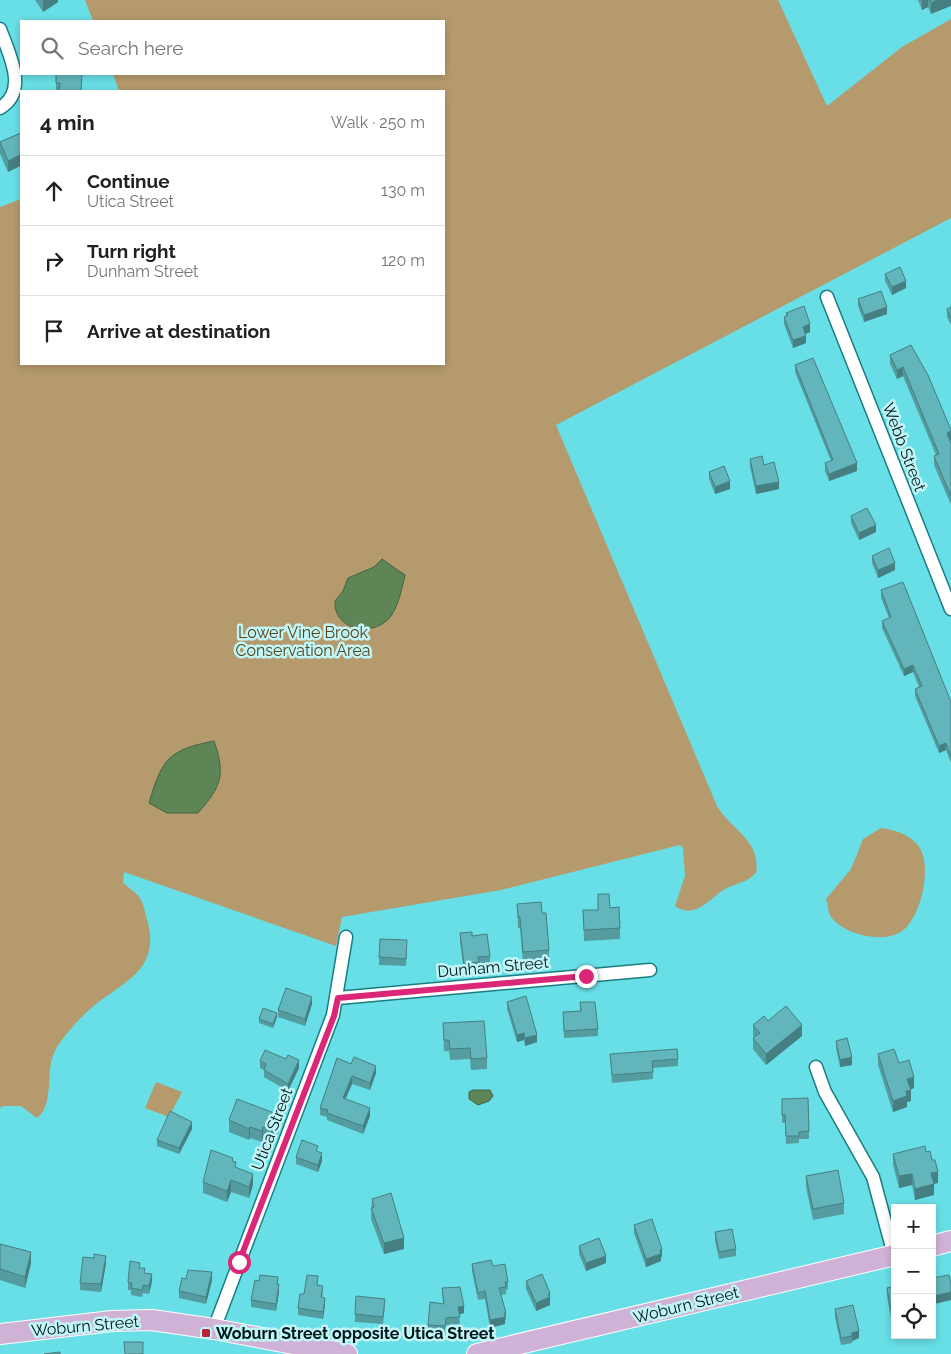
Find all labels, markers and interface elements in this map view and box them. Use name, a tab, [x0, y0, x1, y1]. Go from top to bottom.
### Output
search box	[20, 20, 445, 75]
icon: search	[38, 34, 66, 62]
text: Search here	[78, 37, 184, 59]
text: 4 min	[40, 110, 95, 135]
text: Walk · 250 m	[331, 113, 425, 132]
text: Continue	[87, 170, 170, 192]
icon: ahead	[40, 177, 68, 205]
text: 130 m	[381, 181, 425, 200]
text: Utica Street	[87, 192, 174, 211]
text: Turn right	[87, 240, 176, 262]
icon: right	[40, 247, 68, 275]
text: 120 m	[381, 251, 425, 270]
text: Dunham Street	[87, 262, 198, 281]
icon: arrive	[40, 317, 68, 345]
text: Arrive at destination	[87, 320, 271, 342]
street label: Webb Street	[878, 400, 930, 495]
park label: Lower Vine Brook Conservation Area	[235, 623, 371, 660]
street label: Dunham Street	[437, 953, 550, 981]
route end	[575, 965, 598, 988]
street label: Utica Street	[248, 1084, 297, 1173]
map controls	[891, 1204, 936, 1339]
button: +	[891, 1204, 936, 1249]
button: −	[891, 1249, 936, 1294]
route start	[228, 1251, 251, 1274]
street label: Woburn Street	[631, 1283, 741, 1327]
button: locate	[891, 1294, 936, 1339]
street label: Woburn Street	[30, 1312, 140, 1340]
place label: Woburn Street opposite Utica Street	[216, 1324, 494, 1343]
marker: Woburn Street opposite Utica Street	[200, 1327, 212, 1339]

